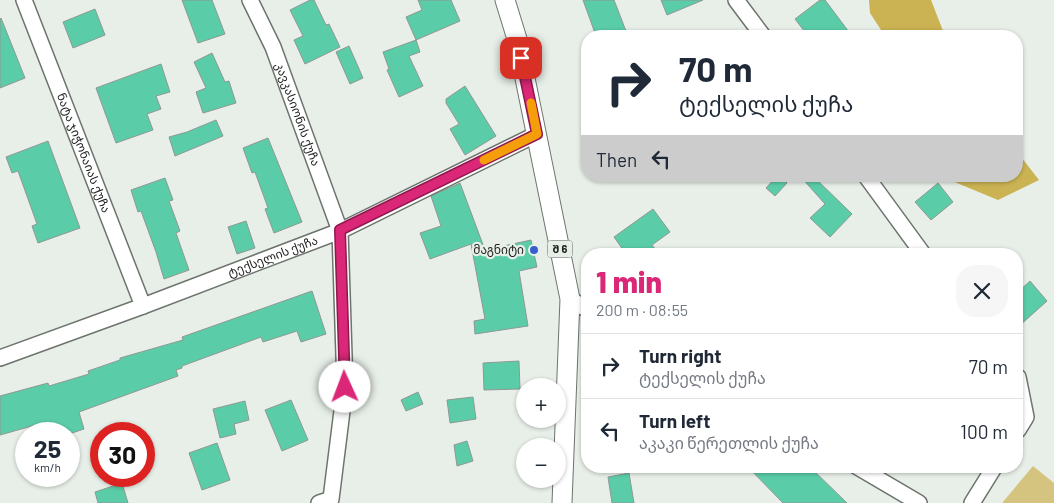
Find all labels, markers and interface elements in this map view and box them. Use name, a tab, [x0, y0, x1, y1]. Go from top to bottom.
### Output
pin	[500, 37, 542, 79]
icon: arrive	[507, 44, 535, 72]
text: 70 m	[679, 47, 753, 89]
icon: right	[596, 50, 661, 115]
street label: კავკასიონის ქუჩა	[272, 60, 324, 168]
text: ტექსელის ქუჩა	[679, 90, 853, 116]
street label: ნატა ჯიჭონაიას ქუჩა	[55, 91, 114, 214]
icon: left	[647, 145, 675, 173]
text: Then	[596, 148, 637, 171]
street label: ტექსელის ქუჩა	[225, 232, 319, 280]
road number: შ 6	[548, 240, 572, 258]
place label: მაგნიტი	[473, 242, 524, 257]
marker: მაგნიტი	[528, 244, 540, 256]
text: 1 min	[596, 263, 662, 299]
button: close	[956, 265, 1008, 317]
text: 200 m · 08:55	[596, 300, 688, 319]
text: Turn right	[639, 344, 721, 367]
icon: right	[596, 352, 624, 380]
text: 70 m	[969, 355, 1008, 378]
position arrow	[318, 360, 370, 412]
text: ტექსელის ქუჩა	[639, 368, 766, 387]
map controls	[516, 378, 566, 488]
button: +	[516, 378, 566, 428]
text: Turn left	[639, 409, 710, 432]
icon: left	[596, 417, 624, 445]
text: 100 m	[960, 420, 1008, 443]
speed limit sign: 30	[90, 422, 155, 487]
text: 25	[34, 433, 61, 463]
text: აკაკი წერეთლის ქუჩა	[639, 433, 819, 452]
button: −	[516, 438, 566, 488]
text: km/h	[34, 460, 61, 474]

